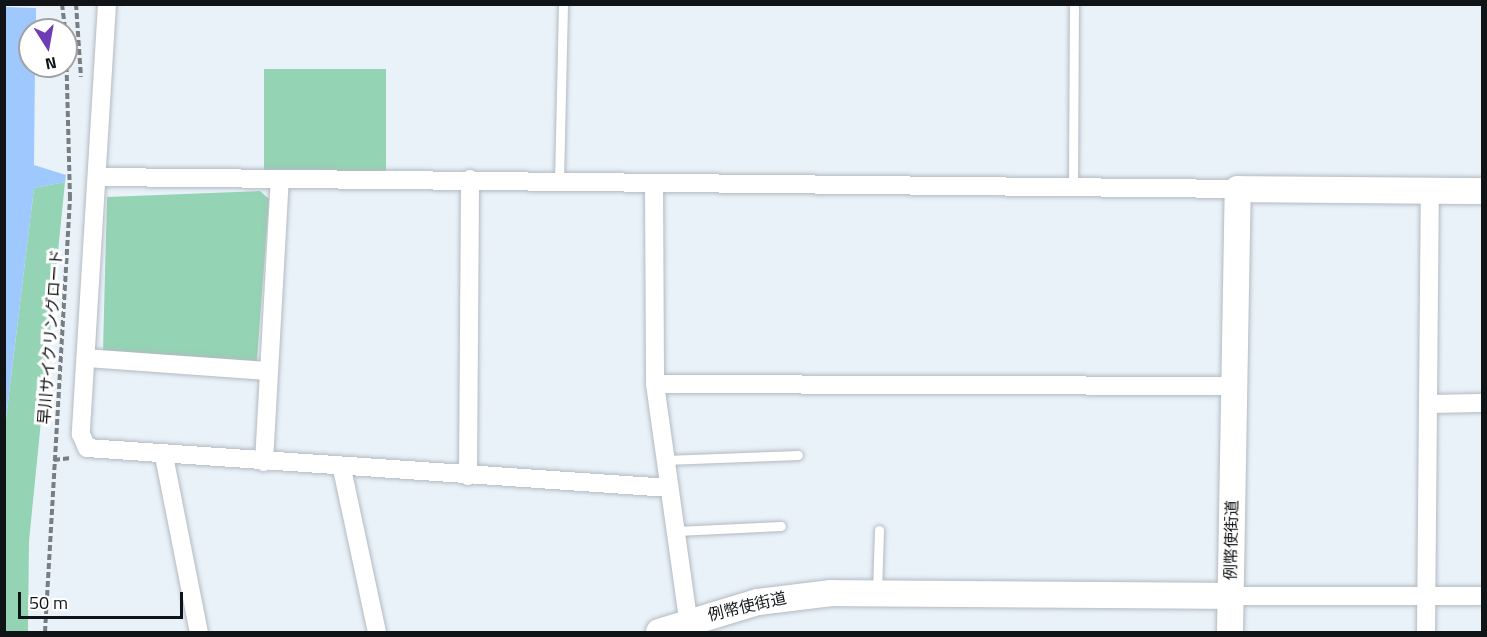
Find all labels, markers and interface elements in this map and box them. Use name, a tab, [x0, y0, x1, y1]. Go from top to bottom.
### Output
north arrow	[18, 18, 78, 78]
text: N	[43, 51, 59, 77]
street label: 早川サイクリングロード	[34, 249, 66, 425]
street label: 例幣使街道	[1221, 500, 1241, 580]
scale bar	[21, 580, 186, 618]
street label: 例幣使街道	[706, 588, 788, 624]
text: 50 m	[29, 589, 68, 616]

